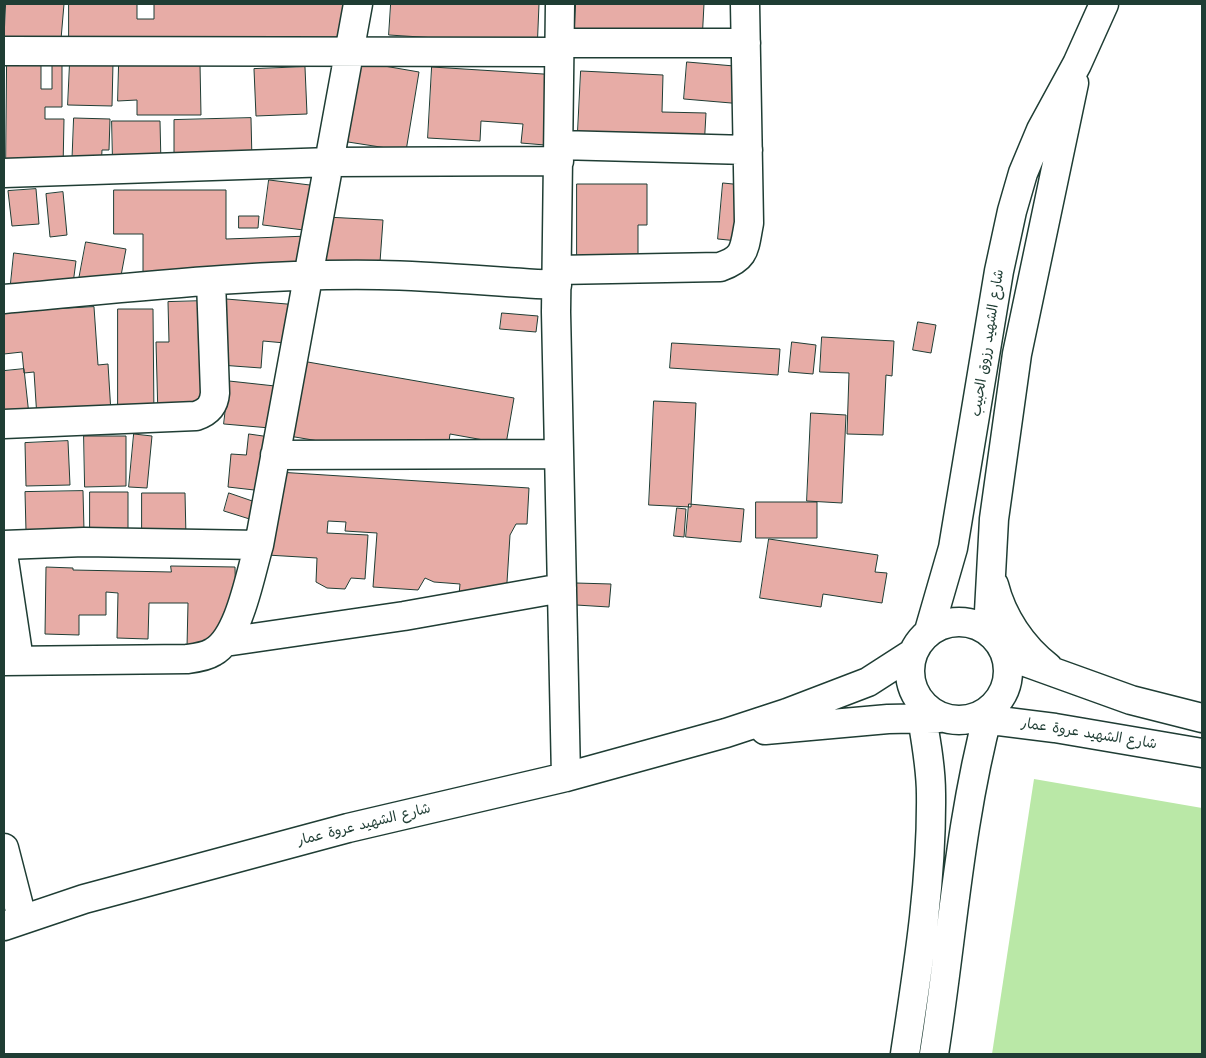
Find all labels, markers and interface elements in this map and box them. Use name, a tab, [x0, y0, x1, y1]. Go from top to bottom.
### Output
street label: شارع الشهيد رزوق الحبيب	[968, 268, 1008, 418]
street label: شارع الشهيد عروة عمار	[1020, 715, 1158, 753]
street label: شارع الشهيد عروة عمار	[296, 800, 432, 850]

